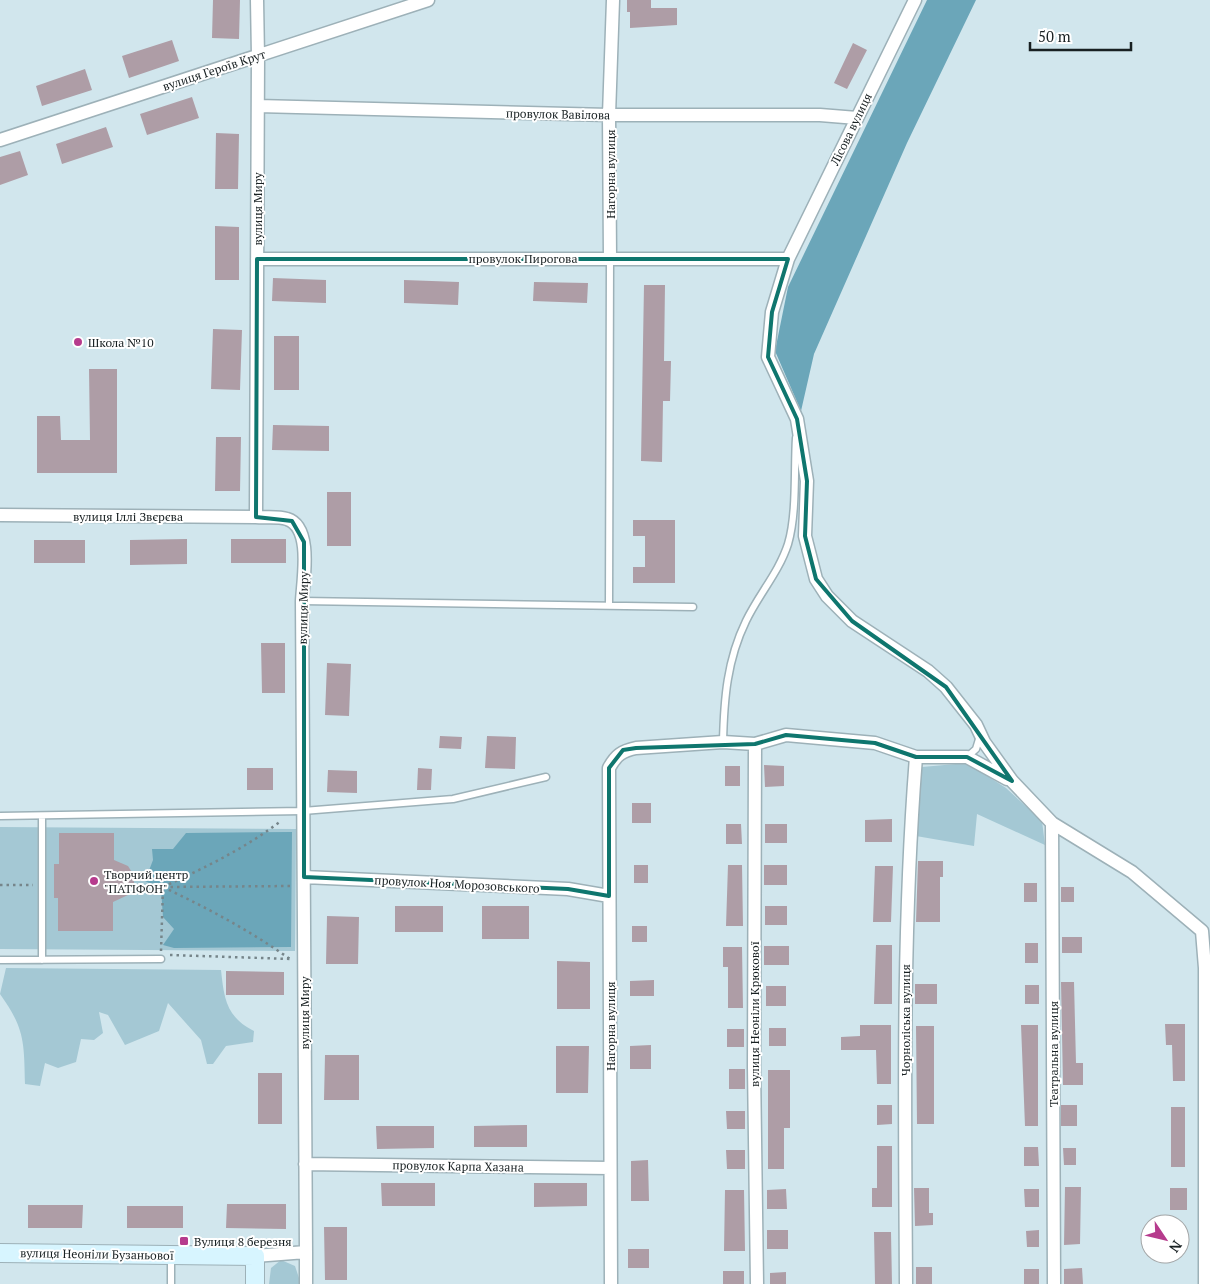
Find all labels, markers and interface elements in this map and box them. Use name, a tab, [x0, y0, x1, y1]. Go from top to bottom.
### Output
scale bar	[1030, 20, 1131, 52]
text: 50 m	[1038, 26, 1071, 46]
street label: вулиця Героїв Крут	[161, 46, 267, 94]
street label: Лісова вулиця	[827, 90, 875, 168]
street label: провулок Вавілова	[506, 106, 610, 122]
street label: Нагорна вулиця	[603, 129, 618, 219]
street label: вулиця Миру	[250, 172, 265, 246]
street label: провулок Пирогова	[468, 251, 578, 266]
place label: Школа №10	[88, 335, 154, 350]
marker: Школа №10	[72, 336, 84, 348]
street label: вулиця Іллі Звєрєва	[73, 509, 183, 524]
street label: вулиця Миру	[295, 570, 311, 645]
place label: Творчий центр "ПАТІФОН"	[104, 867, 189, 896]
street label: провулок Ноя Морозовського	[374, 872, 540, 896]
marker: Творчий центр "ПАТІФОН"	[88, 875, 100, 887]
street label: вулиця Неоніли Крюкової	[747, 941, 762, 1087]
street label: Чорноліська вулиця	[898, 964, 913, 1076]
street label: вулиця Миру	[297, 976, 312, 1050]
street label: Нагорна вулиця	[603, 981, 618, 1071]
street label: Театральна вулиця	[1046, 1001, 1061, 1107]
street label: провулок Карпа Хазана	[392, 1157, 524, 1175]
north arrow	[1140, 1214, 1190, 1264]
place label: Вулиця 8 березня	[194, 1234, 292, 1249]
marker: Вулиця 8 березня	[178, 1235, 190, 1247]
text: N	[1165, 1237, 1187, 1257]
street label: вулиця Неоніли Бузаньової	[20, 1245, 174, 1263]

